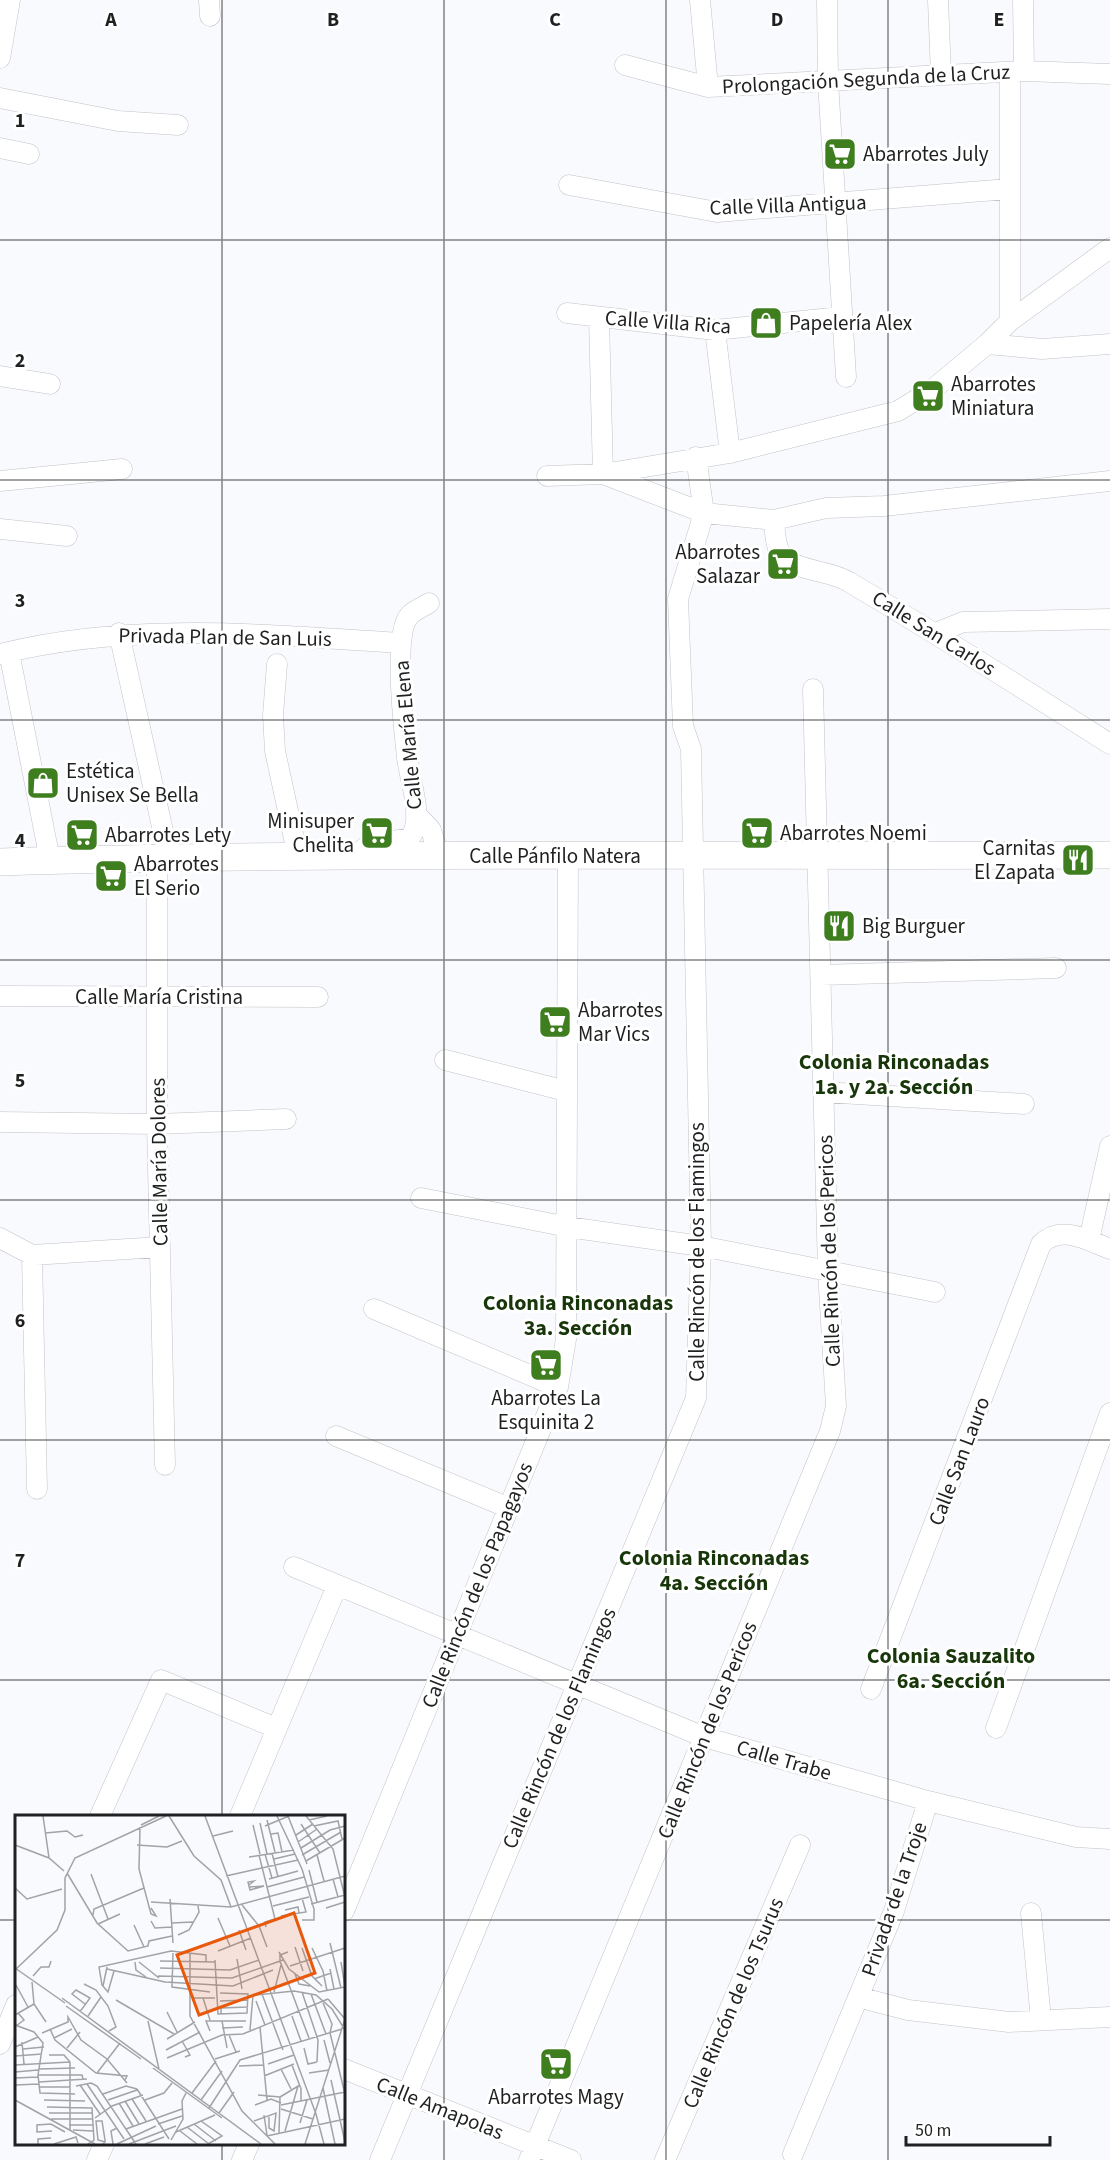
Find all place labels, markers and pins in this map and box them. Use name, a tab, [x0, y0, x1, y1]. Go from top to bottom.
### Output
supermarket icon: Abarrotes July	[822, 136, 858, 172]
place label: Abarrotes July	[863, 139, 989, 169]
shop icon: Papelería Alex	[748, 305, 784, 341]
place label: Papelería Alex	[789, 308, 913, 338]
place label: Abarrotes Miniatura	[951, 369, 1036, 423]
supermarket icon: Abarrotes Miniatura	[910, 378, 946, 414]
place label: Abarrotes Salazar	[675, 537, 761, 591]
supermarket icon: Abarrotes Salazar	[765, 546, 801, 582]
place label: Estética Unisex Se Bella	[66, 756, 199, 810]
shop icon: Estética Unisex Se Bella	[25, 765, 61, 801]
place label: Minisuper Chelita	[267, 806, 355, 860]
supermarket icon: Minisuper Chelita	[359, 815, 395, 851]
supermarket icon: Abarrotes Noemi	[739, 815, 775, 851]
supermarket icon: Abarrotes Lety	[64, 817, 100, 853]
place label: Abarrotes Noemi	[780, 818, 927, 848]
place label: Abarrotes Lety	[105, 820, 231, 850]
place label: Carnitas El Zapata	[974, 833, 1055, 887]
restaurant icon: Carnitas El Zapata	[1060, 842, 1096, 878]
place label: Abarrotes El Serio	[134, 849, 219, 903]
supermarket icon: Abarrotes El Serio	[93, 858, 129, 894]
restaurant icon: Big Burguer	[821, 908, 857, 944]
place label: Big Burguer	[862, 911, 966, 941]
place label: Abarrotes Mar Vics	[578, 995, 663, 1049]
supermarket icon: Abarrotes Mar Vics	[537, 1004, 573, 1040]
supermarket icon: Abarrotes La Esquinita 2	[528, 1347, 564, 1383]
place label: Abarrotes La Esquinita 2	[491, 1383, 601, 1437]
supermarket icon: Abarrotes Magy	[538, 2046, 574, 2082]
place label: Abarrotes Magy	[488, 2082, 624, 2112]

